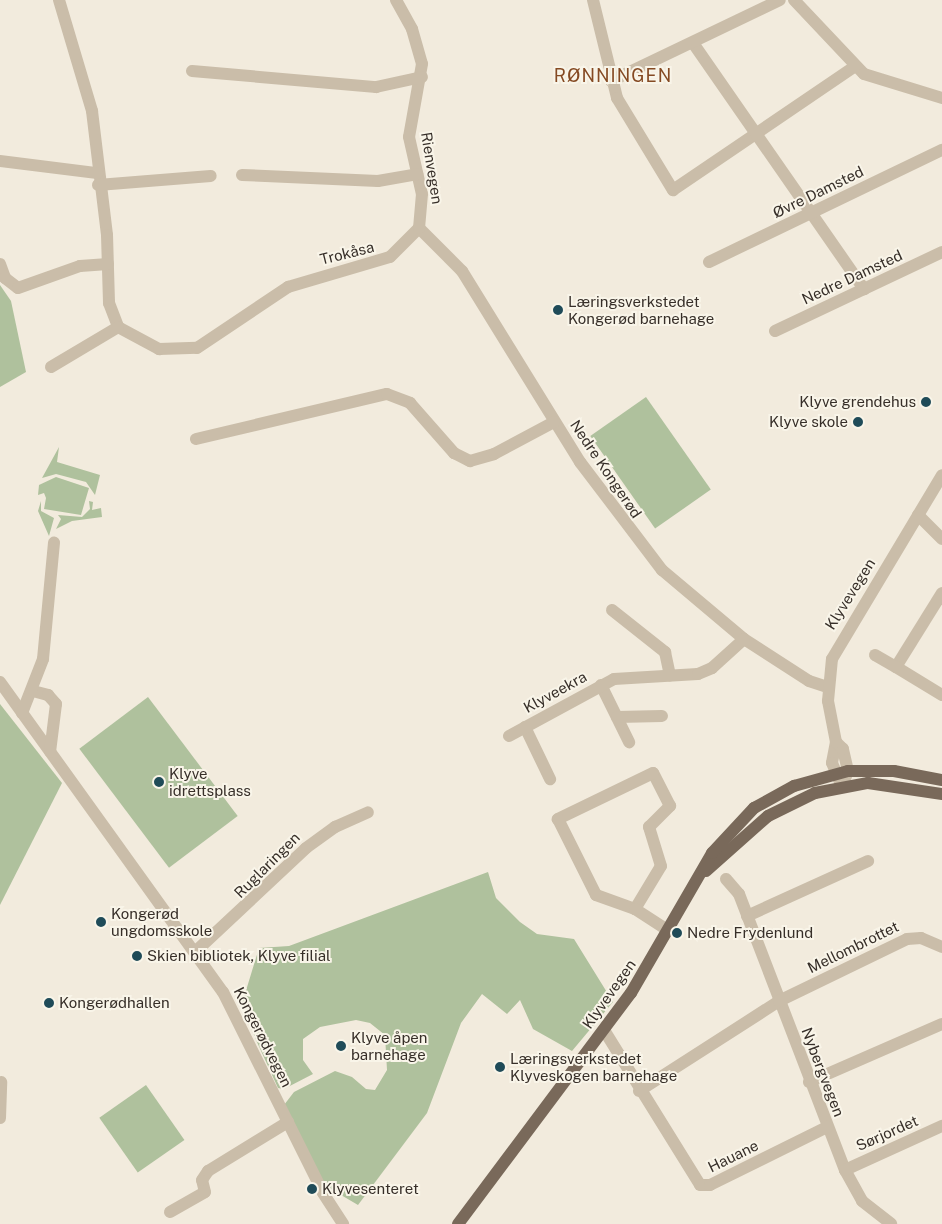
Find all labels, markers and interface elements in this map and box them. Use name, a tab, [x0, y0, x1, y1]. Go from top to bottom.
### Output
district label: RØNNINGEN	[553, 65, 673, 87]
street label: Rienvegen	[417, 131, 447, 205]
street label: Øvre Damsted	[770, 162, 866, 222]
street label: Trokåsa	[318, 238, 376, 268]
street label: Nedre Damsted	[799, 246, 905, 308]
place label: Læringsverkstedet Kongerød barnehage	[568, 292, 714, 327]
marker: Læringsverkstedet Kongerød barnehage	[552, 304, 564, 316]
place label: Klyve grendehus	[799, 393, 916, 411]
marker: Klyve grendehus	[920, 396, 932, 408]
place label: Klyve skole	[769, 413, 848, 431]
street label: Nedre Kongerød	[566, 416, 646, 522]
marker: Klyve skole	[852, 416, 864, 428]
street label: Klyvevegen	[821, 555, 879, 633]
street label: Klyveekra	[520, 667, 590, 717]
place label: Klyve idrettsplass	[169, 764, 251, 799]
marker: Klyve idrettsplass	[153, 776, 165, 788]
street label: Ruglaringen	[230, 828, 304, 902]
place label: Kongerød ungdomsskole	[111, 904, 212, 939]
marker: Kongerød ungdomsskole	[95, 916, 107, 928]
street label: Mellombrottet	[804, 917, 902, 977]
place label: Nedre Frydenlund	[687, 924, 813, 942]
marker: Nedre Frydenlund	[671, 927, 683, 939]
place label: Skien bibliotek, Klyve filial	[147, 947, 331, 965]
marker: Skien bibliotek, Klyve filial	[131, 950, 143, 962]
street label: Klyvevegen	[579, 956, 639, 1032]
street label: Kongerødvegen	[230, 984, 296, 1090]
place label: Kongerødhallen	[59, 994, 170, 1012]
marker: Kongerødhallen	[43, 997, 55, 1009]
street label: Nybergvegen	[798, 1025, 848, 1119]
place label: Klyve åpen barnehage	[351, 1028, 428, 1063]
marker: Klyve åpen barnehage	[335, 1040, 347, 1052]
place label: Læringsverkstedet Klyveskogen barnehage	[510, 1049, 677, 1084]
marker: Læringsverkstedet Klyveskogen barnehage	[494, 1061, 506, 1073]
street label: Sørjordet	[853, 1111, 921, 1155]
street label: Hauane	[705, 1136, 761, 1176]
place label: Klyvesenteret	[322, 1180, 419, 1198]
marker: Klyvesenteret	[306, 1183, 318, 1195]

